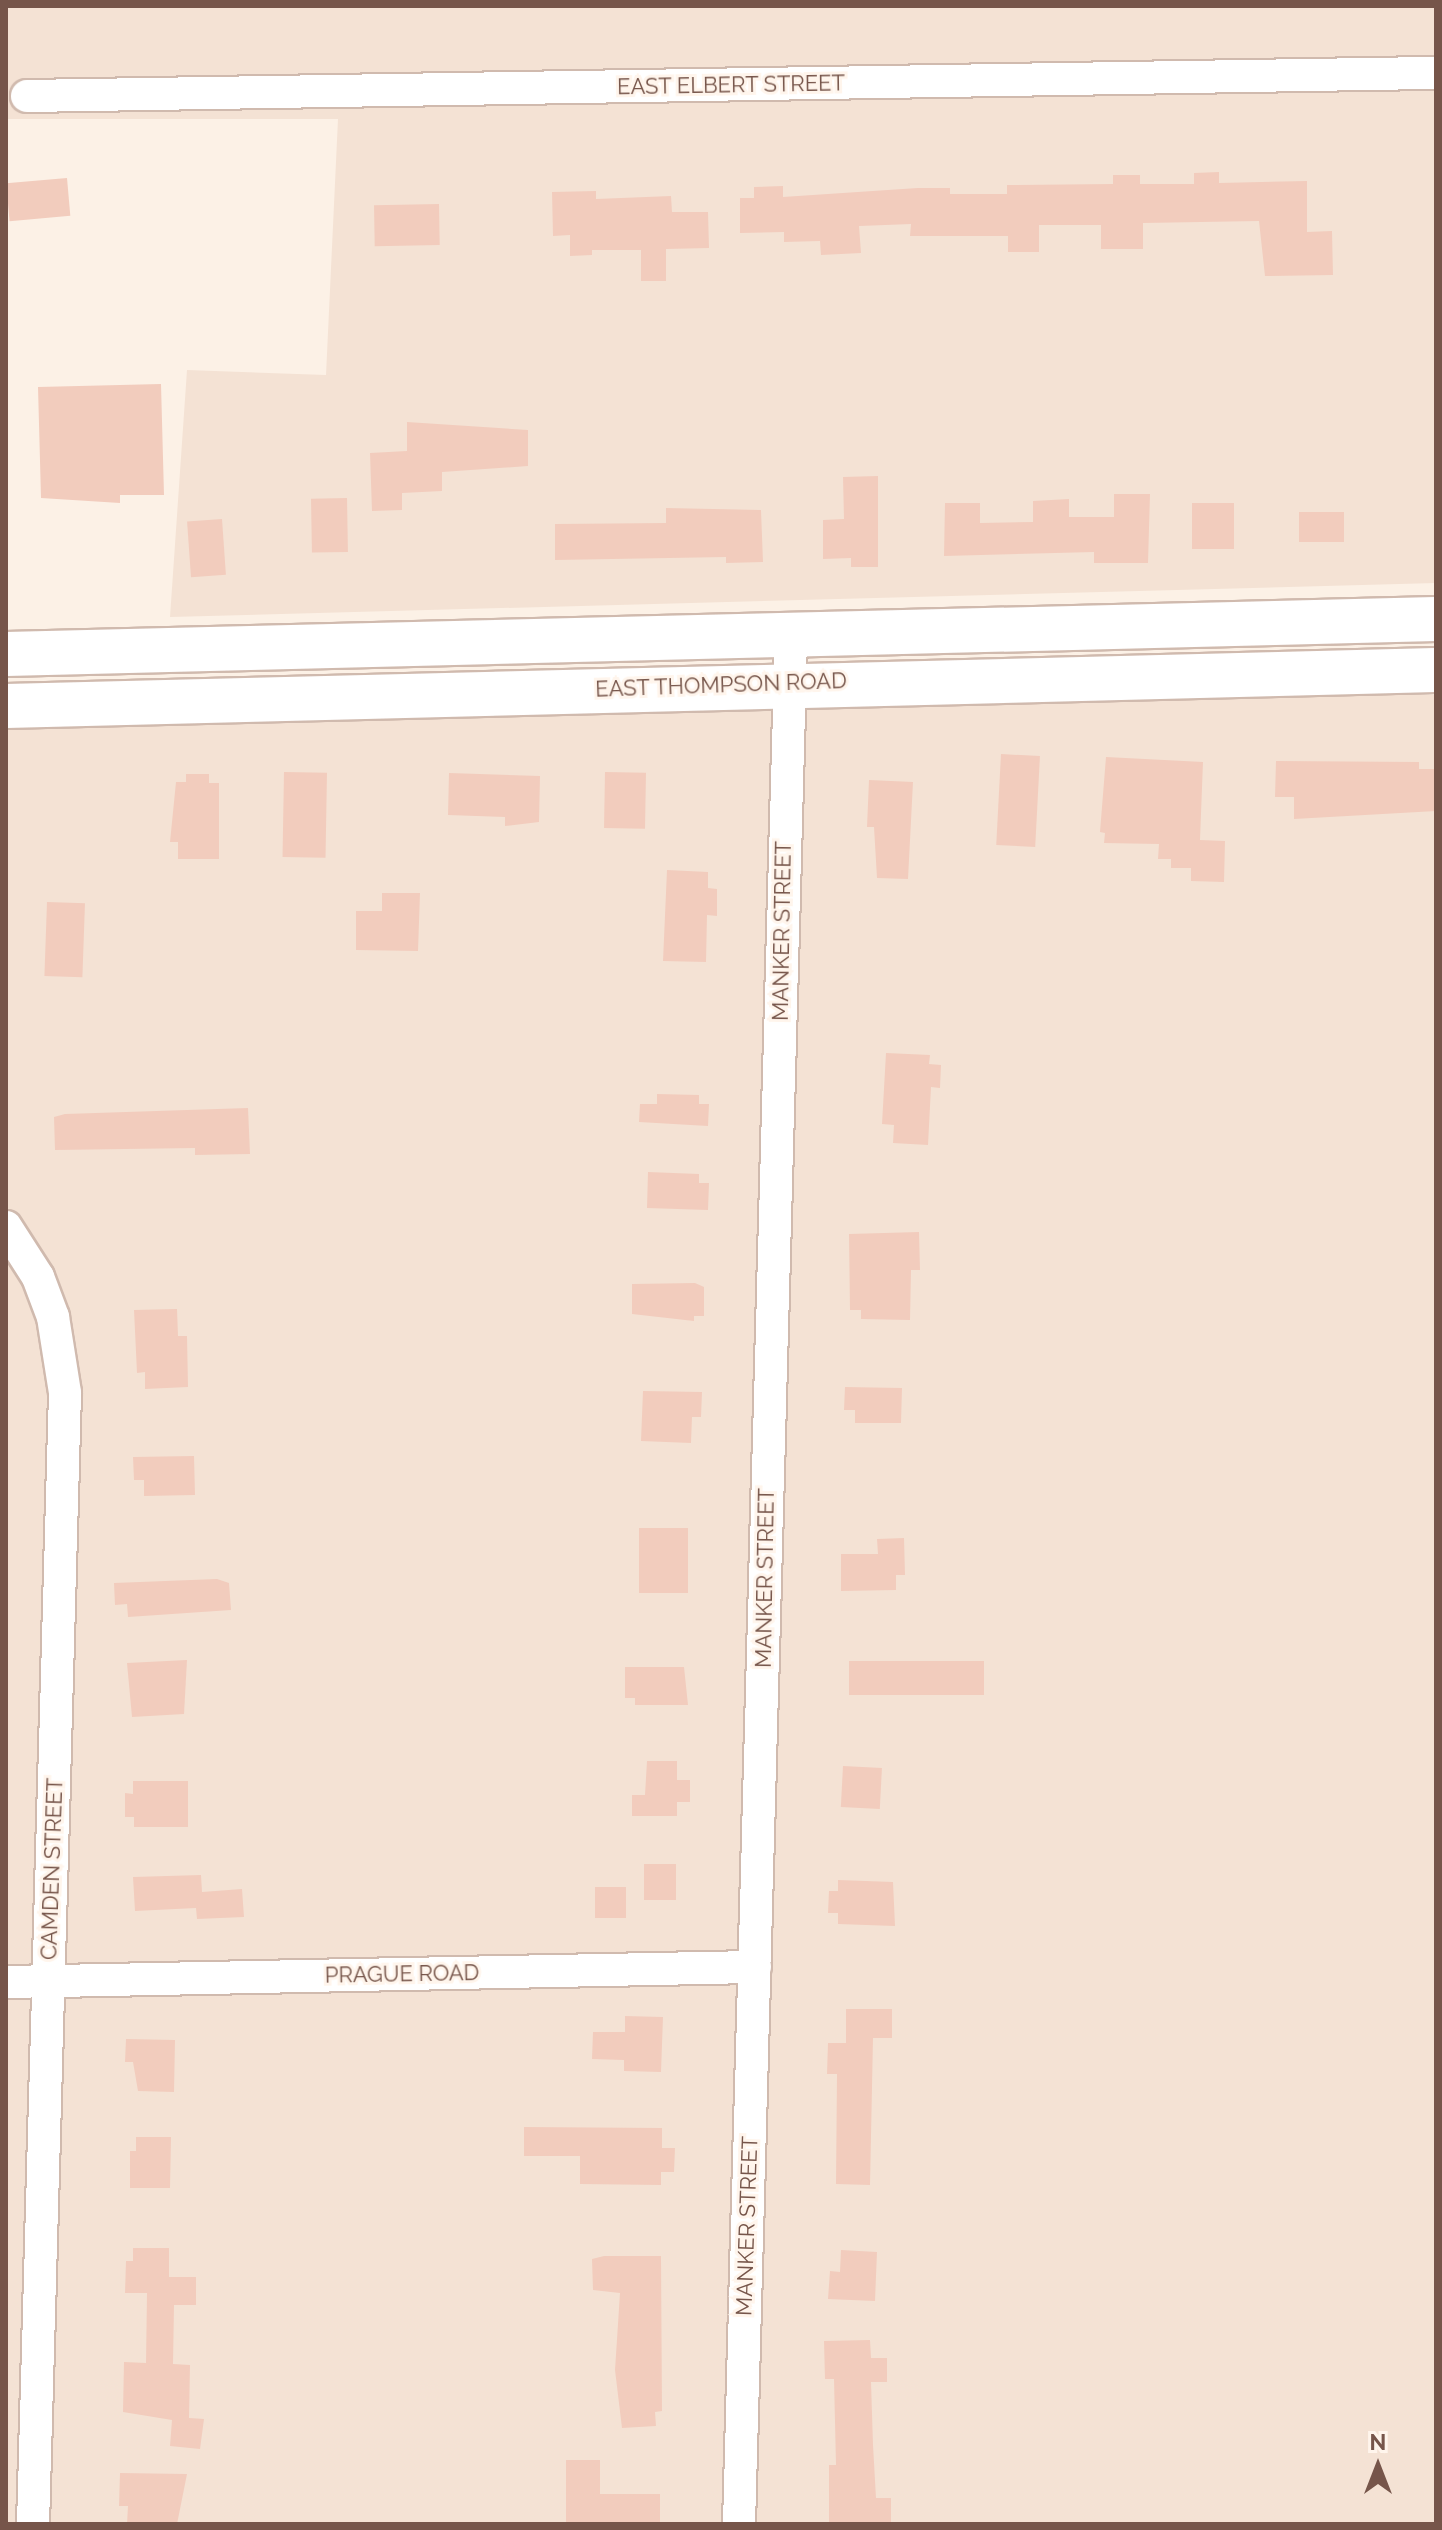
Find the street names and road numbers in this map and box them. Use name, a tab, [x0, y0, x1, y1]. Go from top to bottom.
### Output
street label: EAST ELBERT STREET	[616, 70, 846, 100]
street label: EAST THOMPSON ROAD	[594, 667, 848, 703]
street label: MANKER STREET	[767, 841, 797, 1021]
street label: MANKER STREET	[750, 1488, 780, 1668]
street label: CAMDEN STREET	[36, 1778, 68, 1960]
street label: PRAGUE ROAD	[324, 1959, 480, 1989]
street label: MANKER STREET	[731, 2136, 763, 2316]

